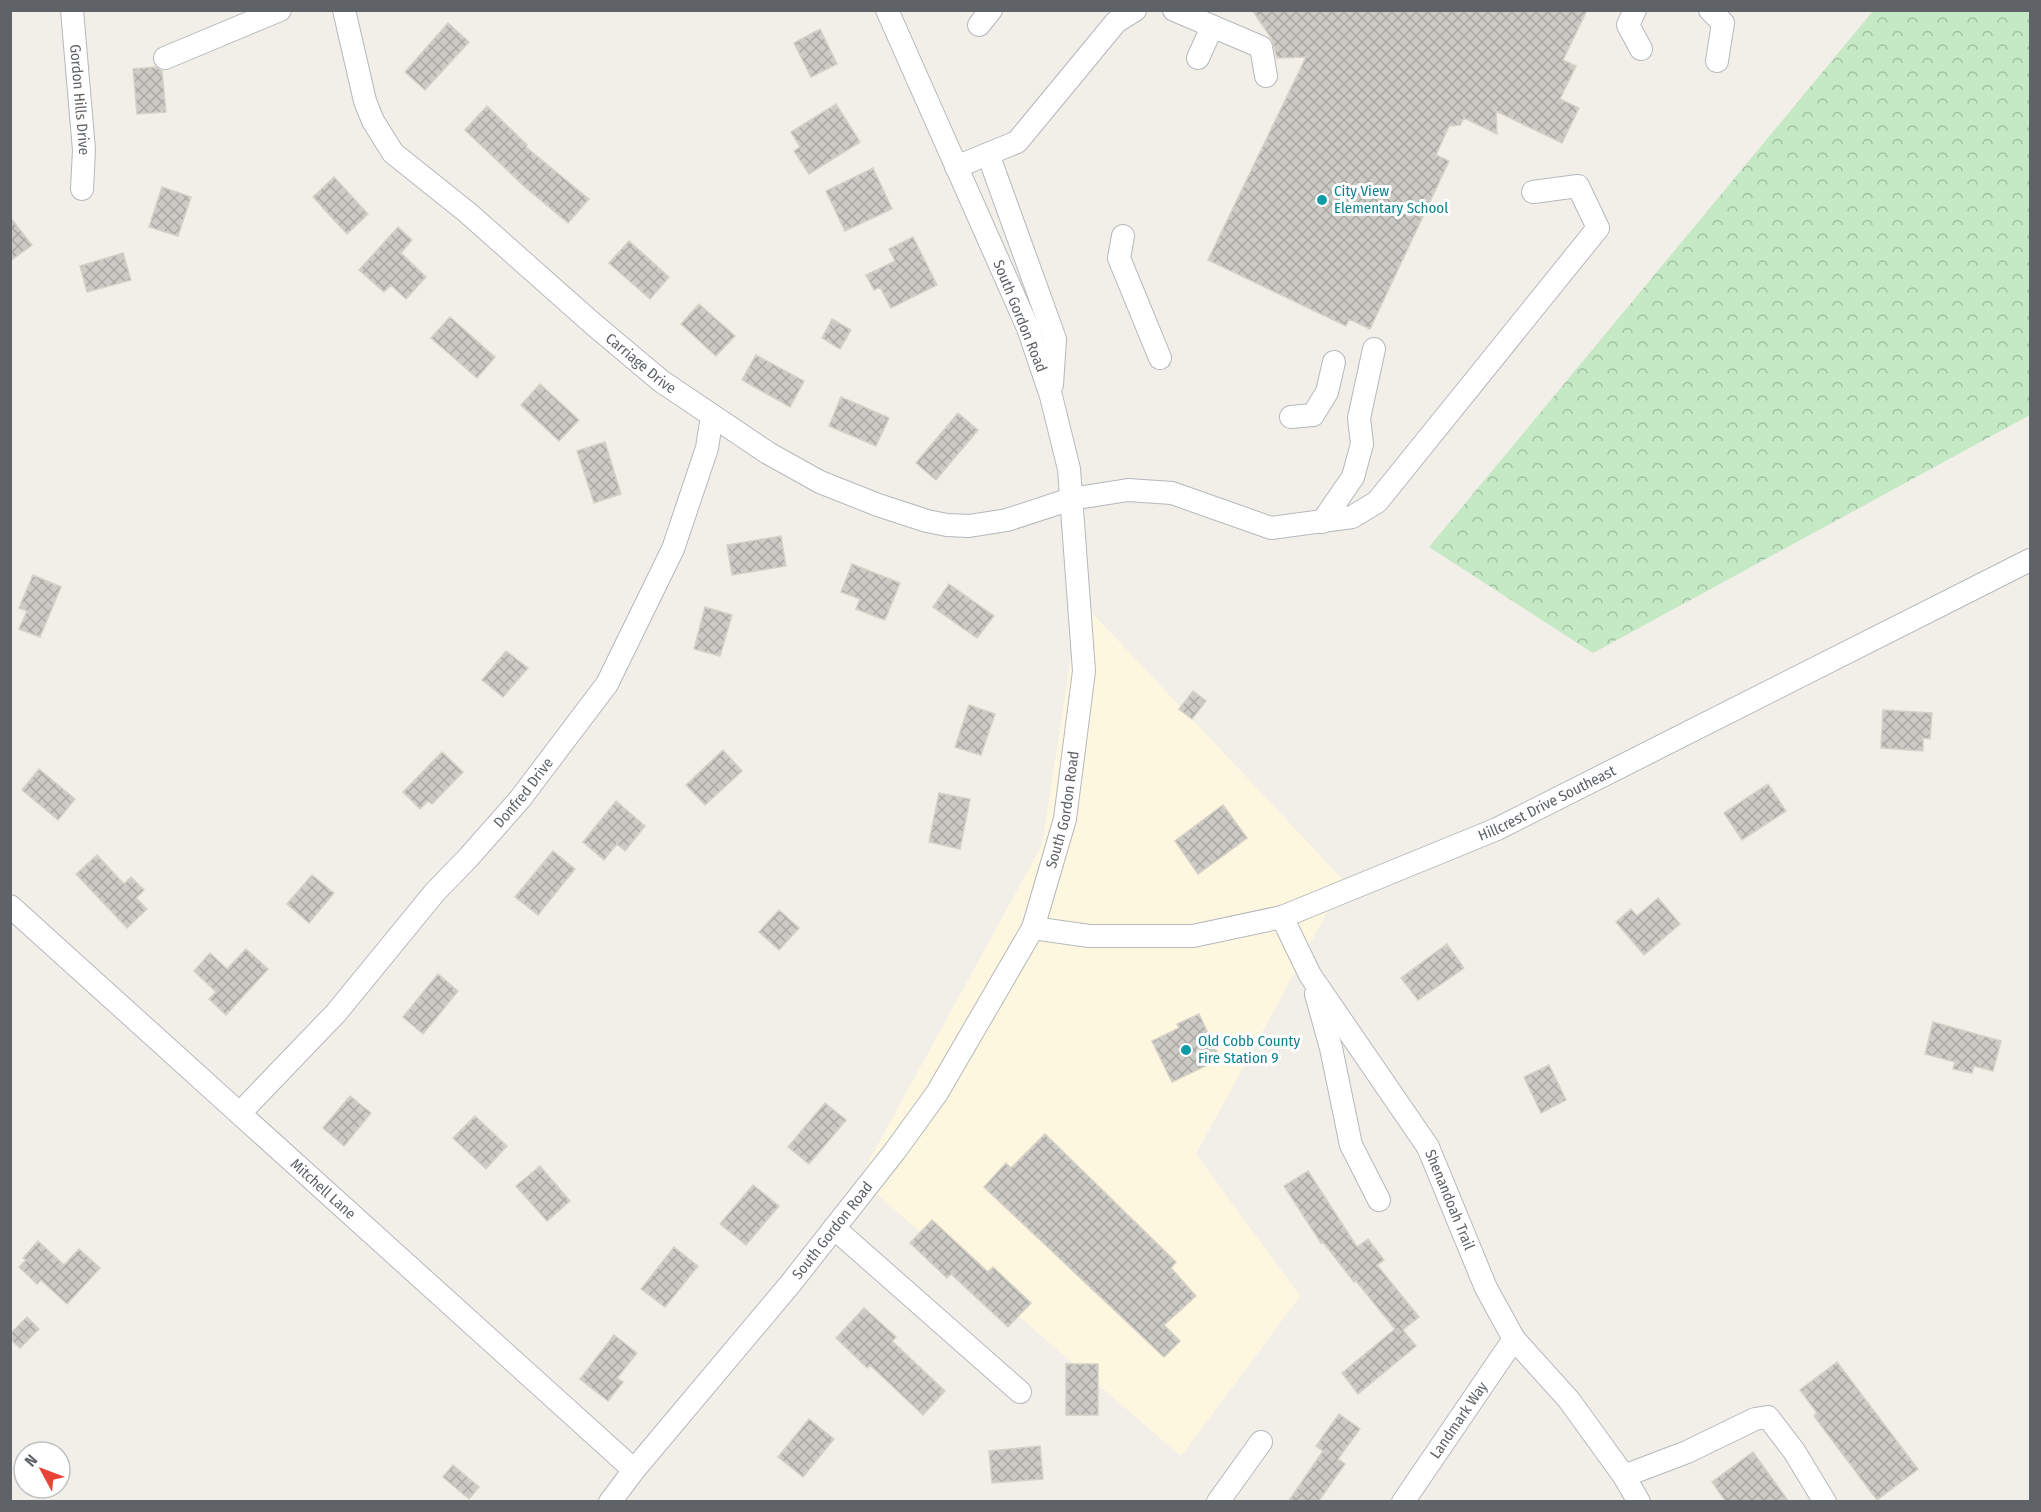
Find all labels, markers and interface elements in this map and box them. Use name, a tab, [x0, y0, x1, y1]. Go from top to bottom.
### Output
street label: Gordon Hills Drive	[66, 43, 93, 156]
place label: City View Elementary School	[1334, 182, 1448, 217]
marker: City View Elementary School	[1315, 193, 1329, 207]
street label: South Gordon Road	[989, 257, 1051, 375]
street label: Carriage Drive	[602, 329, 680, 398]
street label: South Gordon Road	[1042, 750, 1083, 870]
street label: Donfred Drive	[490, 754, 557, 831]
street label: Hillcrest Drive Southeast	[1475, 762, 1619, 845]
place label: Old Cobb County Fire Station 9	[1198, 1032, 1300, 1067]
marker: Old Cobb County Fire Station 9	[1179, 1043, 1193, 1057]
street label: Shenandoah Trail	[1421, 1147, 1478, 1253]
street label: Mitchell Lane	[287, 1155, 359, 1223]
street label: South Gordon Road	[788, 1178, 876, 1283]
street label: Landmark Way	[1426, 1378, 1491, 1462]
north arrow	[12, 1440, 72, 1500]
text: N	[21, 1451, 41, 1470]

